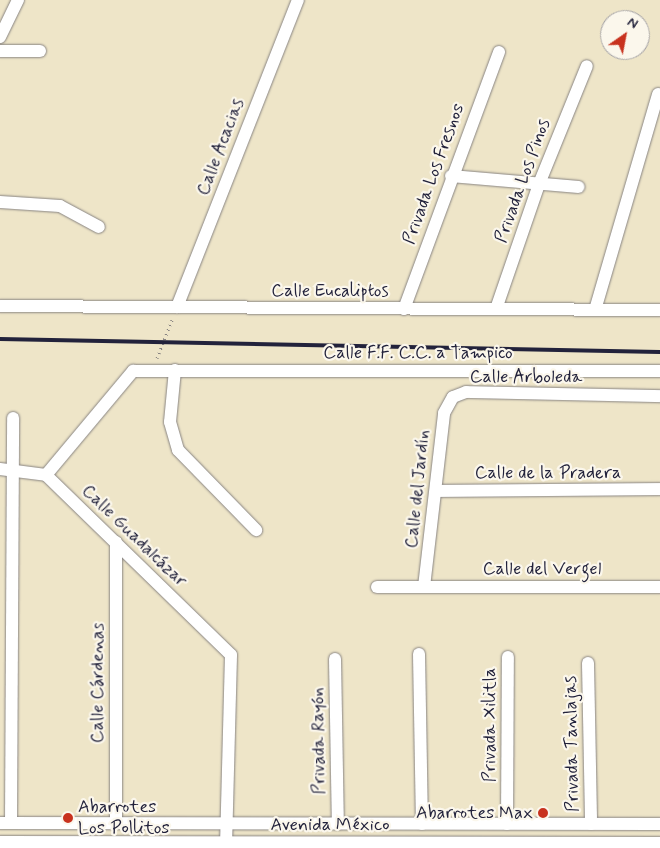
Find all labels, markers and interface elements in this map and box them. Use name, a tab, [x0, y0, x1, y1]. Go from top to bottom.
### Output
north arrow	[600, 10, 650, 60]
text: N	[624, 13, 641, 33]
street label: Calle Acacias	[193, 96, 249, 198]
street label: Privada Los Fresnos	[398, 99, 470, 249]
street label: Privada Los Pinos	[490, 115, 556, 247]
street label: Calle Eucaliptos	[271, 280, 389, 302]
street label: Calle F.F. C.C. a Tampico	[325, 342, 511, 364]
street label: Calle Arboleda	[471, 366, 581, 388]
street label: Calle del Jardín	[401, 428, 435, 550]
street label: Calle de la Pradera	[475, 462, 621, 484]
street label: Calle Guadalcázar	[77, 481, 191, 591]
street label: Calle del Vergel	[483, 558, 601, 580]
street label: Calle Cárdenas	[87, 623, 109, 743]
street label: Privada Xilitla	[479, 669, 501, 781]
street label: Privada Tanlajas	[560, 681, 584, 807]
street label: Privada Rayón	[307, 687, 331, 795]
place label: Abarrotes Los Pollitos	[78, 797, 167, 840]
place label: Abarrotes Max	[416, 802, 533, 824]
marker: Abarrotes Max	[537, 807, 549, 819]
marker: Abarrotes Los Pollitos	[62, 812, 74, 824]
street label: Avenida México	[270, 814, 390, 836]

